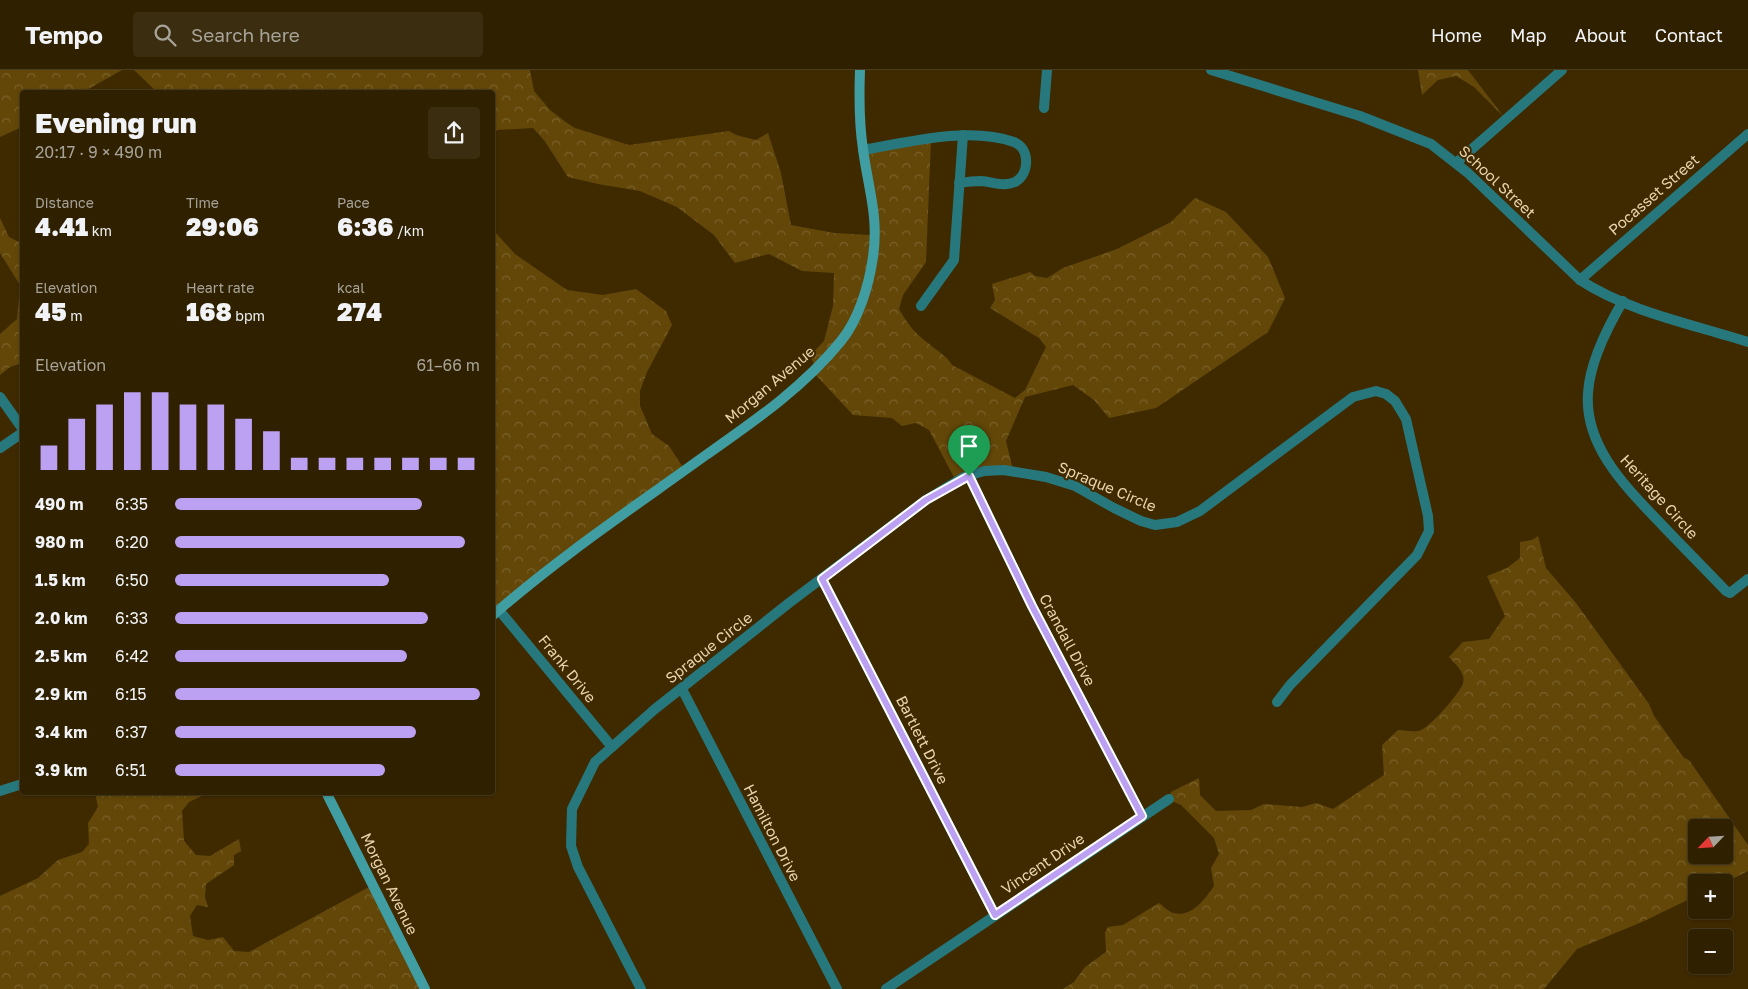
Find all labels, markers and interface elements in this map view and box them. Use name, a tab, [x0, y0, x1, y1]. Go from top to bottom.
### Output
search box	[133, 12, 483, 57]
text: Tempo	[25, 20, 103, 49]
icon: search	[151, 21, 179, 49]
text: Search here	[191, 23, 300, 46]
text: Home	[1431, 24, 1482, 46]
text: Map	[1510, 24, 1547, 46]
text: About	[1575, 24, 1627, 46]
text: Contact	[1655, 24, 1723, 46]
text: Evening run	[35, 106, 197, 139]
button: share	[428, 107, 480, 159]
street label: School Street	[1456, 141, 1540, 221]
text: 20:17 · 9 × 490 m	[35, 142, 162, 162]
street label: Pocasset Street	[1604, 150, 1702, 238]
text: Distance	[35, 194, 94, 211]
text: Time	[186, 194, 219, 211]
text: Pace	[337, 194, 370, 211]
text: 4.41	[35, 211, 88, 242]
text: 29:06	[186, 211, 259, 242]
text: 6:36	[337, 211, 394, 242]
text: km	[88, 222, 112, 239]
text: /km	[394, 222, 424, 239]
text: Elevation	[35, 279, 97, 296]
text: Heart rate	[186, 279, 254, 296]
text: kcal	[337, 279, 365, 296]
text: 45	[35, 296, 67, 327]
text: 168	[186, 296, 232, 327]
text: 274	[337, 296, 382, 327]
text: m	[67, 307, 83, 324]
text: bpm	[232, 307, 265, 324]
street label: Morgan Avenue	[721, 341, 818, 427]
text: Elevation	[35, 355, 106, 375]
text: 61–66 m	[417, 355, 480, 375]
pin	[948, 425, 990, 476]
icon: arrive	[955, 432, 983, 460]
street label: Heritage Circle	[1617, 450, 1703, 543]
street label: Spraque Circle	[1055, 457, 1160, 515]
text: 490 m	[35, 494, 84, 514]
text: 6:35	[115, 494, 148, 514]
text: 980 m	[35, 532, 84, 552]
text: 6:20	[115, 532, 149, 552]
text: 1.5 km	[35, 570, 85, 590]
text: 6:50	[115, 570, 149, 590]
street label: Crandall Drive	[1036, 590, 1100, 689]
text: 2.0 km	[35, 608, 88, 628]
text: 6:33	[115, 608, 148, 628]
street label: Spraque Circle	[661, 608, 756, 687]
street label: Frank Drive	[535, 631, 601, 706]
text: 2.5 km	[35, 646, 87, 666]
text: 6:42	[115, 646, 149, 666]
text: 2.9 km	[35, 684, 87, 704]
text: 6:15	[115, 684, 147, 704]
street label: Bartlett Drive	[893, 692, 953, 787]
text: 3.4 km	[35, 722, 87, 742]
text: 6:37	[115, 722, 147, 742]
text: 3.9 km	[35, 760, 87, 780]
text: 6:51	[115, 760, 147, 780]
street label: Hamilton Drive	[741, 781, 805, 884]
north arrow	[1688, 819, 1732, 864]
map controls	[1688, 819, 1733, 974]
street label: Vincent Drive	[998, 829, 1088, 898]
street label: Morgan Avenue	[357, 830, 422, 938]
button: +	[1688, 874, 1733, 919]
button: −	[1688, 929, 1733, 974]

